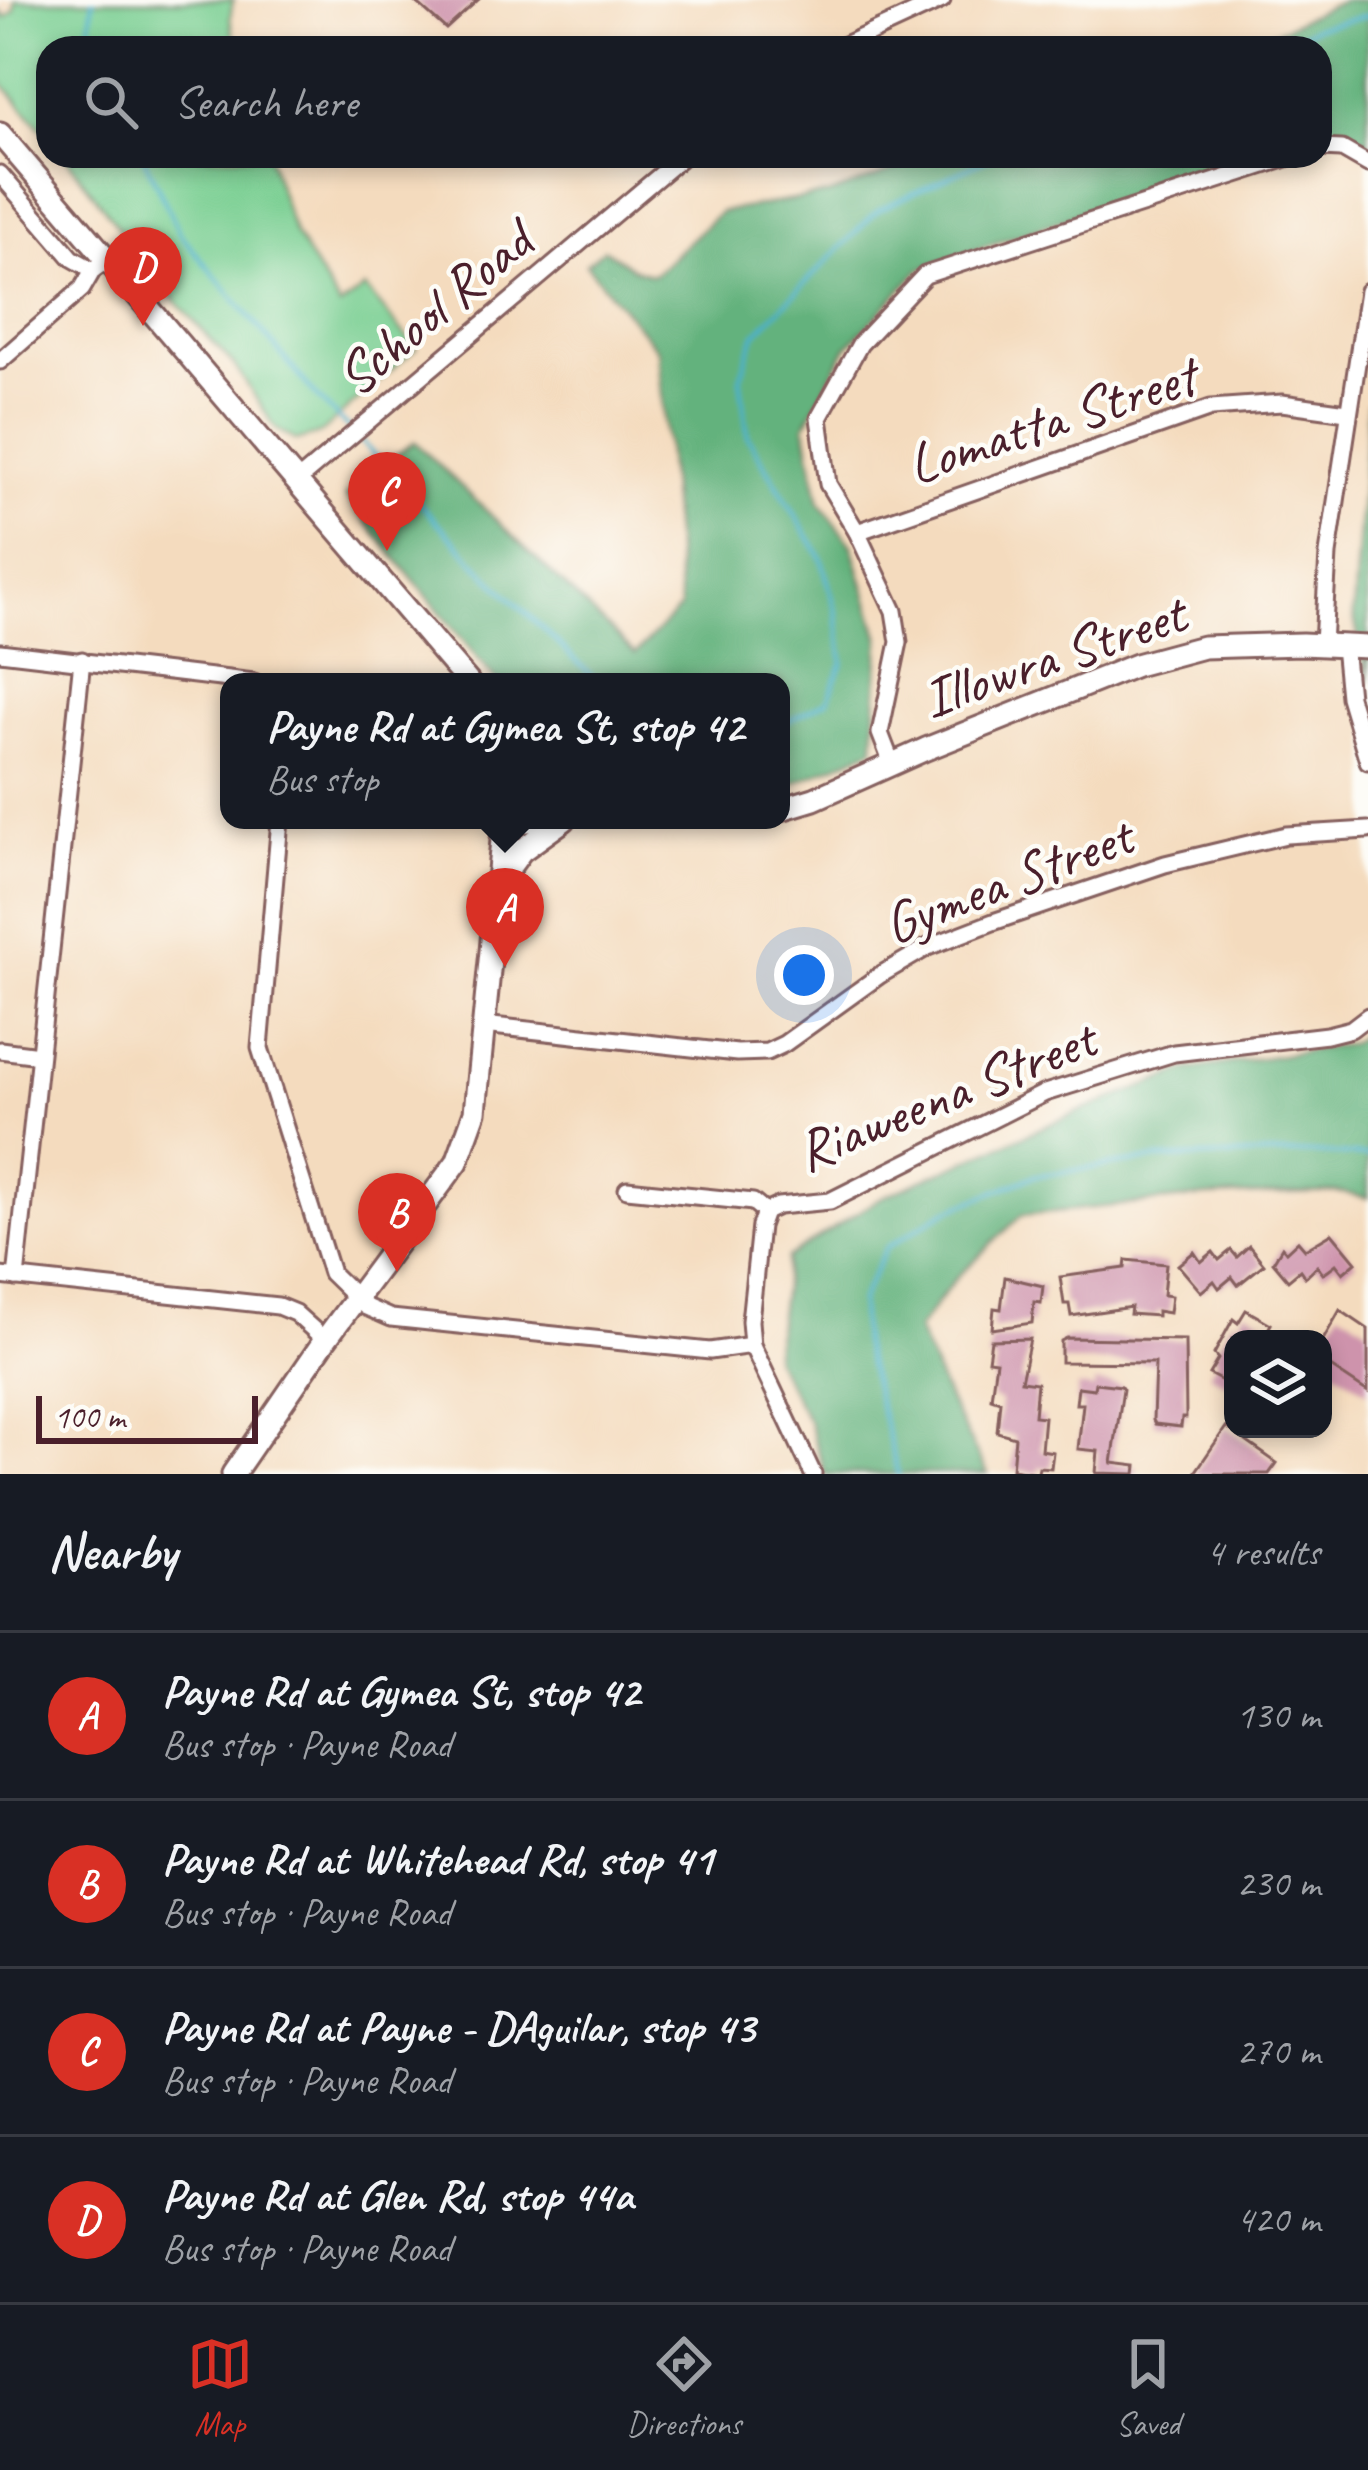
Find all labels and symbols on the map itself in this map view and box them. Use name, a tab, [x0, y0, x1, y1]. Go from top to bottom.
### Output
street label: School Road	[321, 201, 553, 411]
pin: D	[104, 227, 182, 326]
street label: Lomatta Street	[898, 337, 1211, 500]
pin: C	[348, 452, 426, 551]
street label: Illowra Street	[913, 576, 1199, 734]
street label: Gymea Street	[873, 798, 1147, 960]
pin: A	[466, 868, 544, 967]
your location	[774, 945, 834, 1005]
street label: Riaweena Street	[785, 1000, 1110, 1187]
pin: B	[358, 1173, 436, 1272]
scale bar	[36, 1390, 258, 1443]

